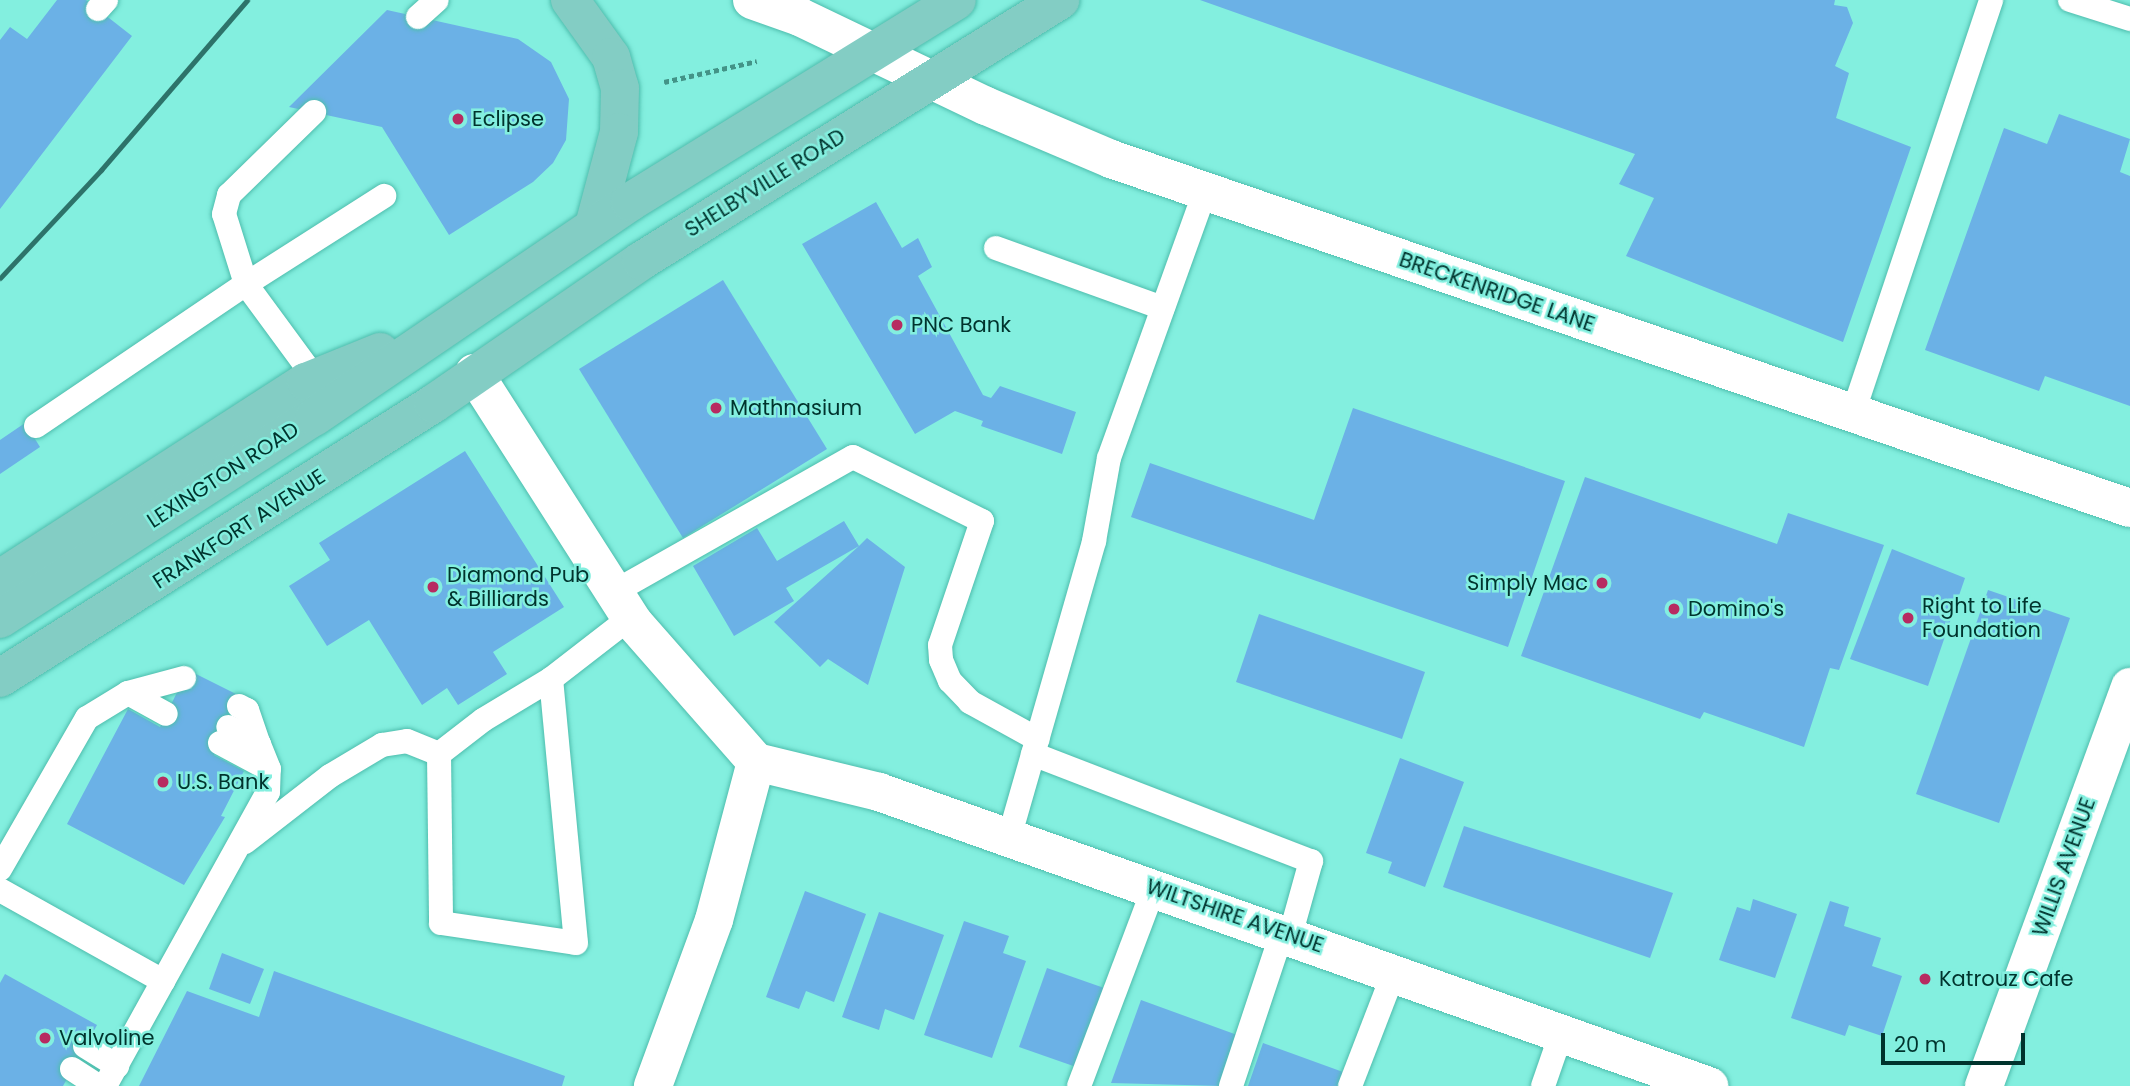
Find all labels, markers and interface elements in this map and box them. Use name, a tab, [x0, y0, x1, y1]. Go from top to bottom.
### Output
place label: Eclipse	[472, 106, 544, 132]
marker: Eclipse	[450, 111, 466, 127]
street label: SHELBYVILLE ROAD	[680, 124, 850, 242]
street label: BRECKENRIDGE LANE	[1396, 247, 1598, 337]
place label: PNC Bank	[911, 312, 1011, 338]
marker: PNC Bank	[889, 317, 905, 333]
place label: Mathnasium	[730, 395, 862, 421]
marker: Mathnasium	[708, 400, 724, 416]
street label: LEXINGTON ROAD	[142, 417, 304, 533]
street label: FRANKFORT AVENUE	[148, 464, 330, 594]
place label: Diamond Pub & Billiards	[447, 562, 589, 612]
place label: Simply Mac	[1467, 570, 1588, 596]
marker: Simply Mac	[1594, 575, 1610, 591]
marker: Diamond Pub & Billiards	[425, 579, 441, 595]
place label: Right to Life Foundation	[1922, 593, 2042, 643]
place label: Domino's	[1688, 596, 1784, 622]
marker: Domino's	[1666, 601, 1682, 617]
marker: Right to Life Foundation	[1900, 610, 1916, 626]
place label: U.S. Bank	[177, 769, 269, 795]
marker: U.S. Bank	[155, 774, 171, 790]
street label: WILLIS AVENUE	[2027, 794, 2101, 940]
street label: WILTSHIRE AVENUE	[1143, 874, 1327, 958]
place label: Katrouz Cafe	[1939, 966, 2074, 992]
marker: Katrouz Cafe	[1917, 971, 1933, 987]
scale bar	[1885, 1020, 2028, 1064]
place label: Valvoline	[59, 1025, 155, 1051]
marker: Valvoline	[37, 1030, 53, 1046]
text: 20 m	[1894, 1030, 1947, 1059]

